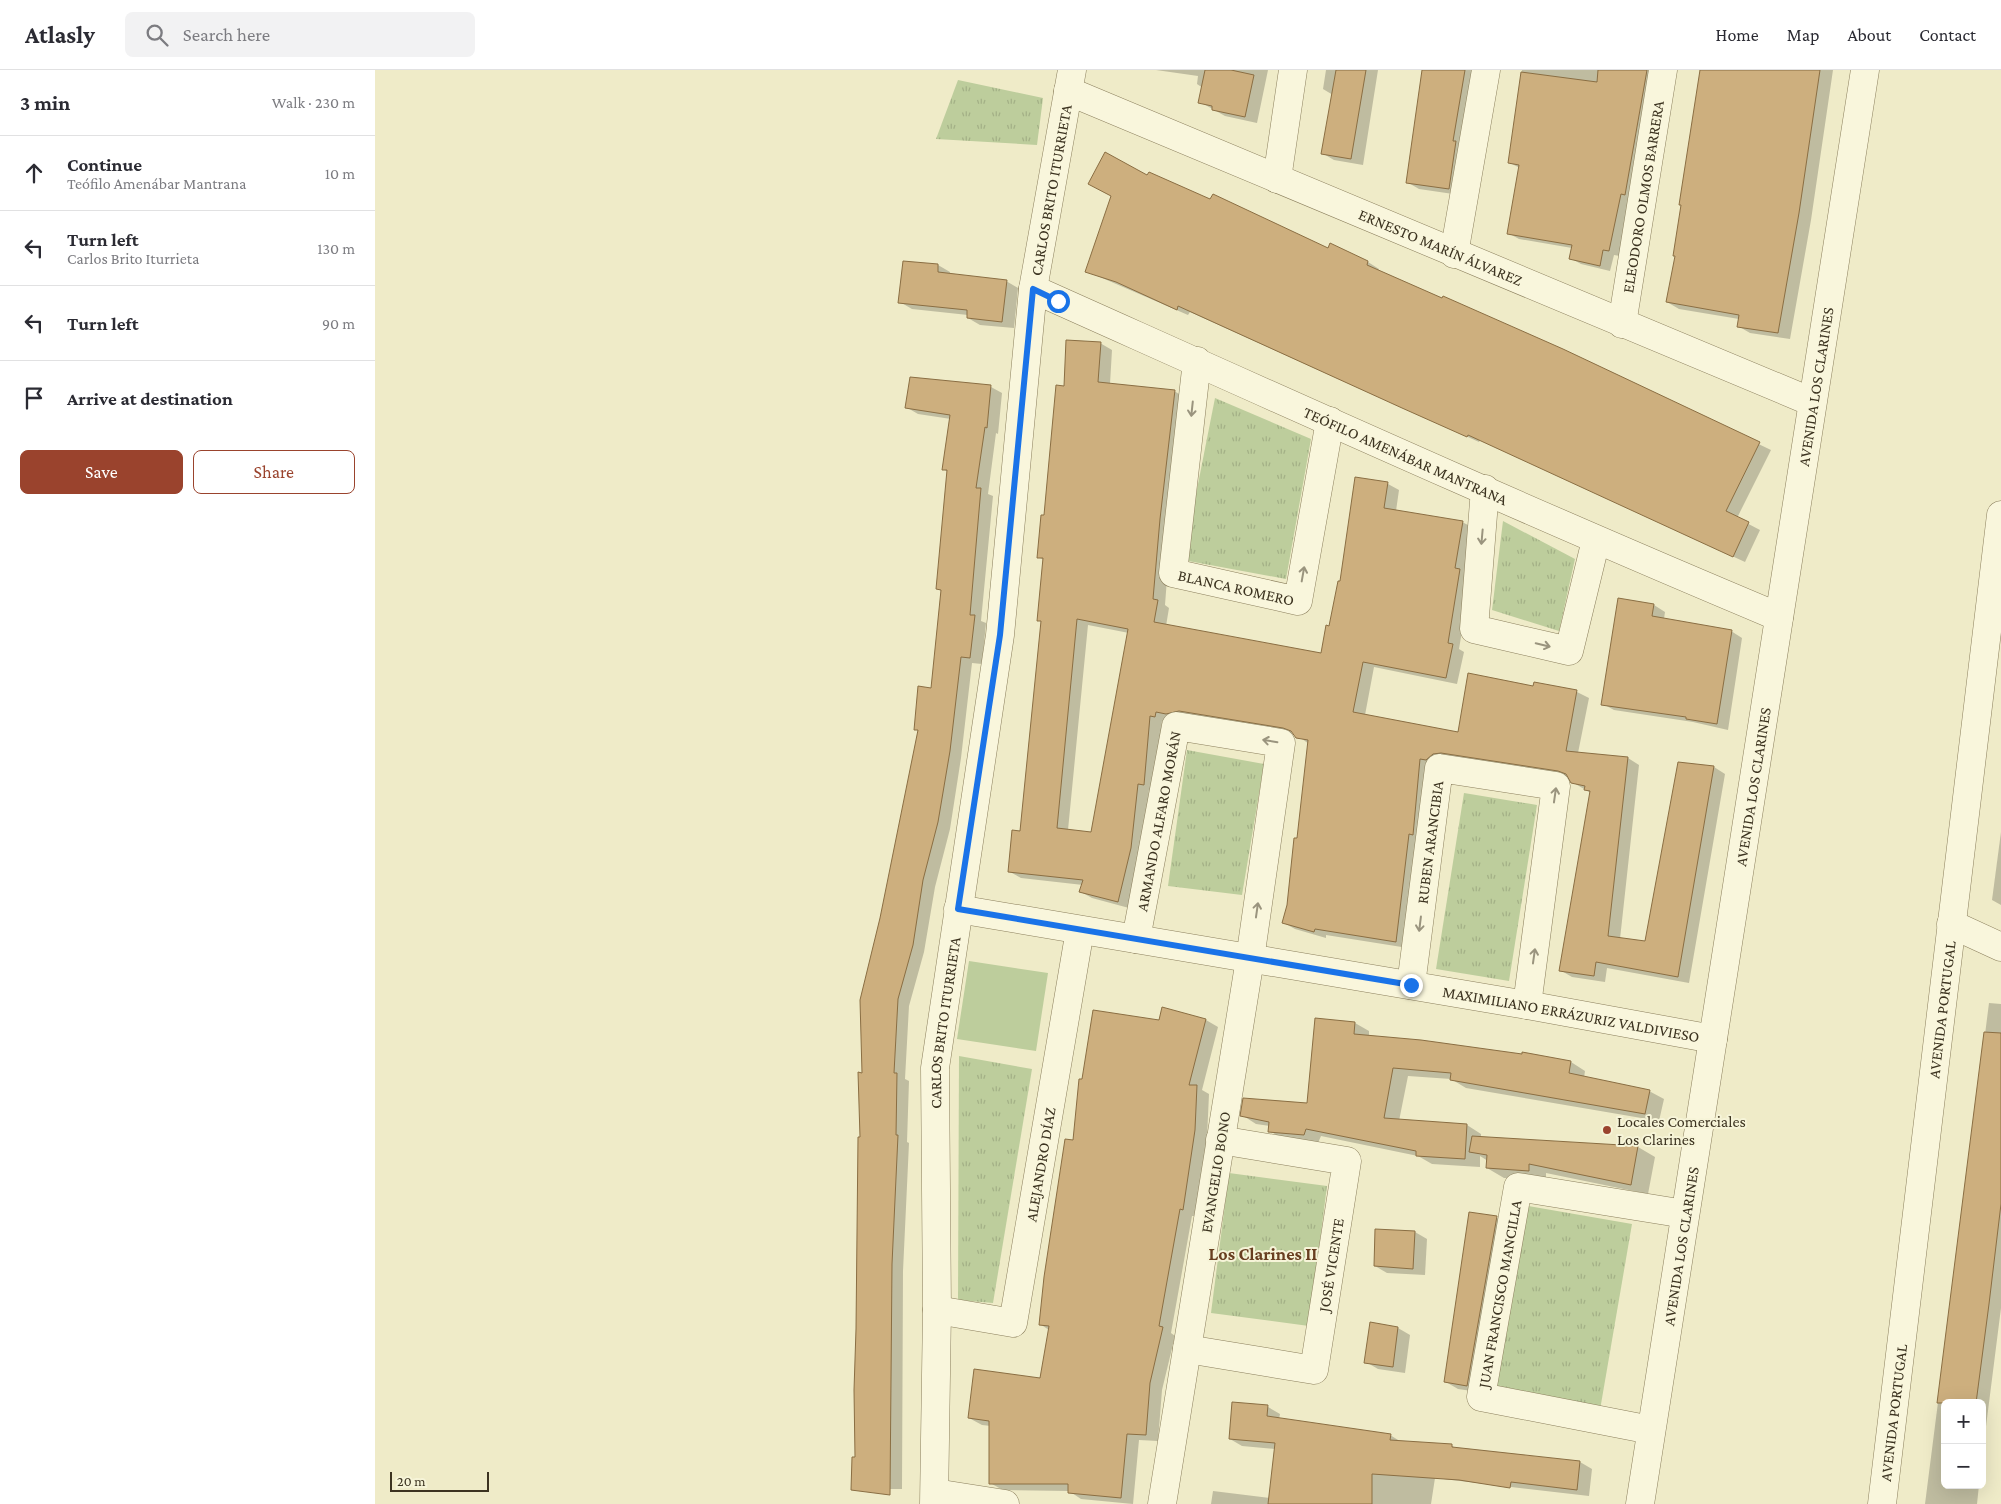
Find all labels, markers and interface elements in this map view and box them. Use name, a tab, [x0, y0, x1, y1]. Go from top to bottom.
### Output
search box	[125, 12, 475, 57]
text: Atlasly	[25, 21, 95, 48]
icon: search	[143, 21, 171, 49]
text: Search here	[183, 24, 270, 45]
text: Home	[1716, 25, 1759, 45]
text: Map	[1787, 25, 1819, 45]
text: About	[1847, 25, 1891, 45]
text: Contact	[1919, 25, 1976, 45]
text: 3 min	[20, 91, 70, 115]
text: Walk · 230 m	[272, 94, 355, 111]
street label: ELEODORO OLMOS BARRERA	[1619, 98, 1667, 294]
street label: CARLOS BRITO ITURRIETA	[1028, 102, 1075, 277]
text: Continue	[67, 154, 142, 175]
icon: ahead	[20, 159, 48, 187]
text: 10 m	[325, 165, 355, 182]
text: Teófilo Amenábar Mantrana	[67, 175, 246, 192]
street label: ERNESTO MARÍN ÁLVAREZ	[1356, 206, 1525, 289]
text: Turn left	[67, 229, 139, 250]
icon: left	[20, 234, 48, 262]
text: 130 m	[317, 240, 355, 257]
text: Carlos Brito Iturrieta	[67, 250, 199, 267]
route start	[1047, 290, 1070, 313]
street label: AVENIDA LOS CLARINES	[1795, 306, 1837, 467]
icon: left	[20, 309, 48, 337]
text: Turn left	[67, 313, 139, 334]
text: 90 m	[322, 315, 355, 332]
icon: arrive	[20, 384, 48, 412]
text: Arrive at destination	[67, 388, 233, 409]
one-way arrow	[1187, 401, 1196, 417]
street label: TEÓFILO AMENÁBAR MANTRANA	[1301, 403, 1511, 509]
button: Save	[20, 450, 183, 494]
button: Share	[193, 450, 355, 494]
one-way arrow	[1477, 529, 1486, 545]
street label: BLANCA ROMERO	[1176, 566, 1296, 609]
one-way arrow	[1298, 566, 1308, 582]
one-way arrow	[1534, 641, 1550, 650]
street label: AVENIDA LOS CLARINES	[1732, 706, 1774, 868]
street label: ARMANDO ALFARO MORÁN	[1133, 729, 1184, 913]
one-way arrow	[1262, 736, 1278, 746]
street label: RUBEN ARANCIBIA	[1414, 779, 1446, 905]
one-way arrow	[1550, 788, 1560, 804]
one-way arrow	[1252, 903, 1262, 919]
one-way arrow	[1415, 915, 1425, 931]
street label: CARLOS BRITO ITURRIETA	[927, 935, 964, 1109]
street label: AVENIDA PORTUGAL	[1925, 940, 1959, 1079]
one-way arrow	[1529, 949, 1539, 965]
route end	[1400, 974, 1423, 997]
street label: MAXIMILIANO ERRÁZURIZ VALDIVIESO	[1441, 983, 1701, 1045]
street label: ALEJANDRO DÍAZ	[1022, 1106, 1059, 1223]
street label: EVANGELIO BONO	[1198, 1110, 1233, 1234]
place label: Locales Comerciales Los Clarines	[1617, 1113, 1746, 1148]
marker: Locales Comerciales Los Clarines	[1601, 1124, 1613, 1136]
street label: AVENIDA LOS CLARINES	[1660, 1166, 1702, 1327]
street label: JUAN FRANCISCO MANCILLA	[1474, 1198, 1525, 1391]
street label: JOSÉ VICENTE	[1315, 1217, 1347, 1315]
district label: Los Clarines II	[1209, 1244, 1317, 1264]
street label: AVENIDA PORTUGAL	[1877, 1343, 1910, 1482]
map controls	[1941, 1399, 1986, 1489]
button: +	[1941, 1399, 1986, 1444]
button: −	[1941, 1444, 1986, 1489]
scale bar	[390, 1469, 489, 1492]
text: 20 m	[397, 1473, 425, 1489]

